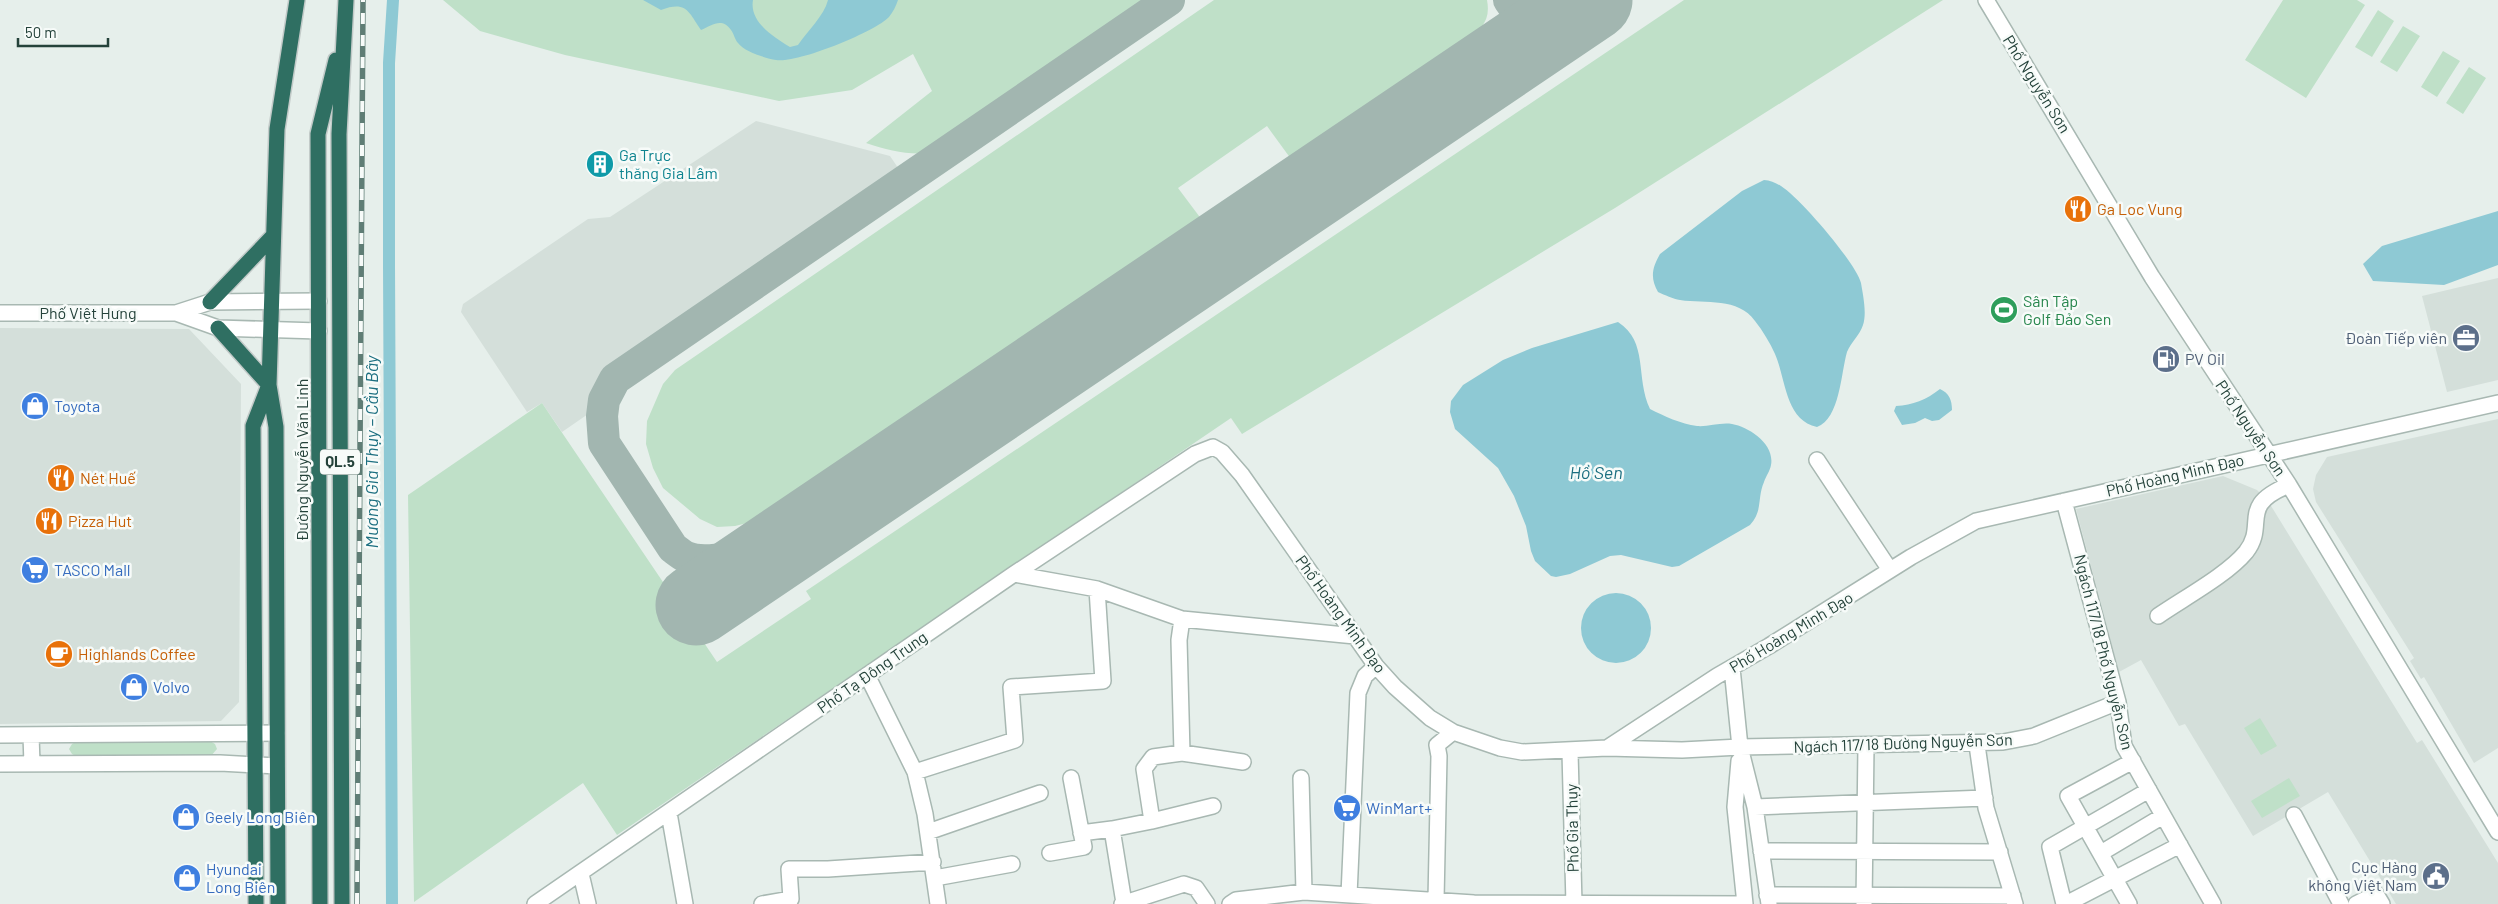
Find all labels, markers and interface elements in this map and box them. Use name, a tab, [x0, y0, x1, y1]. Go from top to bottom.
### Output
scale bar	[18, 15, 108, 47]
text: 50 m	[25, 23, 57, 41]
street label: Phố Nguyễn Sơn	[2000, 31, 2075, 136]
place label: Ga Trực thăng Gia Lâm	[619, 145, 718, 182]
building icon: Ga Trực thăng Gia Lâm	[585, 149, 615, 179]
restaurant icon: Ga Loc Vung	[2063, 194, 2093, 224]
place label: Ga Loc Vung	[2097, 199, 2182, 218]
place label: Sân Tập Golf Đảo Sen	[2023, 291, 2111, 328]
sports icon: Sân Tập Golf Đảo Sen	[1989, 295, 2019, 325]
street label: Phố Việt Hưng	[40, 303, 136, 322]
office icon: Đoàn Tiếp viên	[2451, 323, 2481, 353]
place label: Đoàn Tiếp viên	[2345, 328, 2447, 347]
fuel station icon: PV Oil	[2151, 344, 2181, 374]
place label: PV Oil	[2185, 349, 2225, 368]
water label: Mương Gia Thụy – Cầu Bây	[360, 354, 382, 549]
street label: Phố Nguyễn Sơn	[2212, 376, 2291, 479]
street label: Đường Nguyễn Văn Linh	[292, 379, 311, 541]
shop icon: Toyota	[20, 391, 50, 421]
place label: Toyota	[54, 396, 100, 415]
street label: Phố Hoàng Minh Đạo	[2104, 449, 2246, 500]
road number: QL.5	[320, 450, 360, 474]
water label: Hồ Sen	[1569, 461, 1623, 483]
restaurant icon: Nét Huế	[46, 463, 76, 493]
place label: Nét Huế	[80, 468, 136, 487]
restaurant icon: Pizza Hut	[34, 506, 64, 536]
place label: Pizza Hut	[68, 511, 132, 530]
street label: Phố Hoàng Minh Đạo	[1292, 551, 1391, 676]
street label: Ngách 117/18 Phố Nguyễn Sơn	[2071, 552, 2138, 752]
supermarket icon: TASCO Mall	[20, 555, 50, 585]
place label: TASCO Mall	[54, 560, 131, 579]
street label: Phố Hoàng Minh Đạo	[1725, 587, 1856, 676]
street label: Phố Tạ Đông Trung	[813, 627, 930, 717]
cafe icon: Highlands Coffee	[44, 639, 74, 669]
place label: Highlands Coffee	[78, 644, 196, 663]
shop icon: Volvo	[119, 672, 149, 702]
place label: Volvo	[153, 677, 190, 696]
street label: Ngách 117/18 Đường Nguyễn Sơn	[1793, 729, 2013, 756]
street label: Phố Gia Thụy	[1561, 783, 1582, 873]
supermarket icon: WinMart+	[1332, 793, 1362, 823]
place label: WinMart+	[1366, 798, 1432, 817]
shop icon: Geely Long Biên	[171, 802, 201, 832]
place label: Geely Long Biên	[205, 807, 316, 826]
place label: Cục Hàng không Việt Nam	[2308, 857, 2417, 894]
place label: Hyundai Long Biên	[206, 859, 275, 896]
public building icon: Cục Hàng không Việt Nam	[2421, 861, 2451, 891]
shop icon: Hyundai Long Biên	[172, 863, 202, 893]

